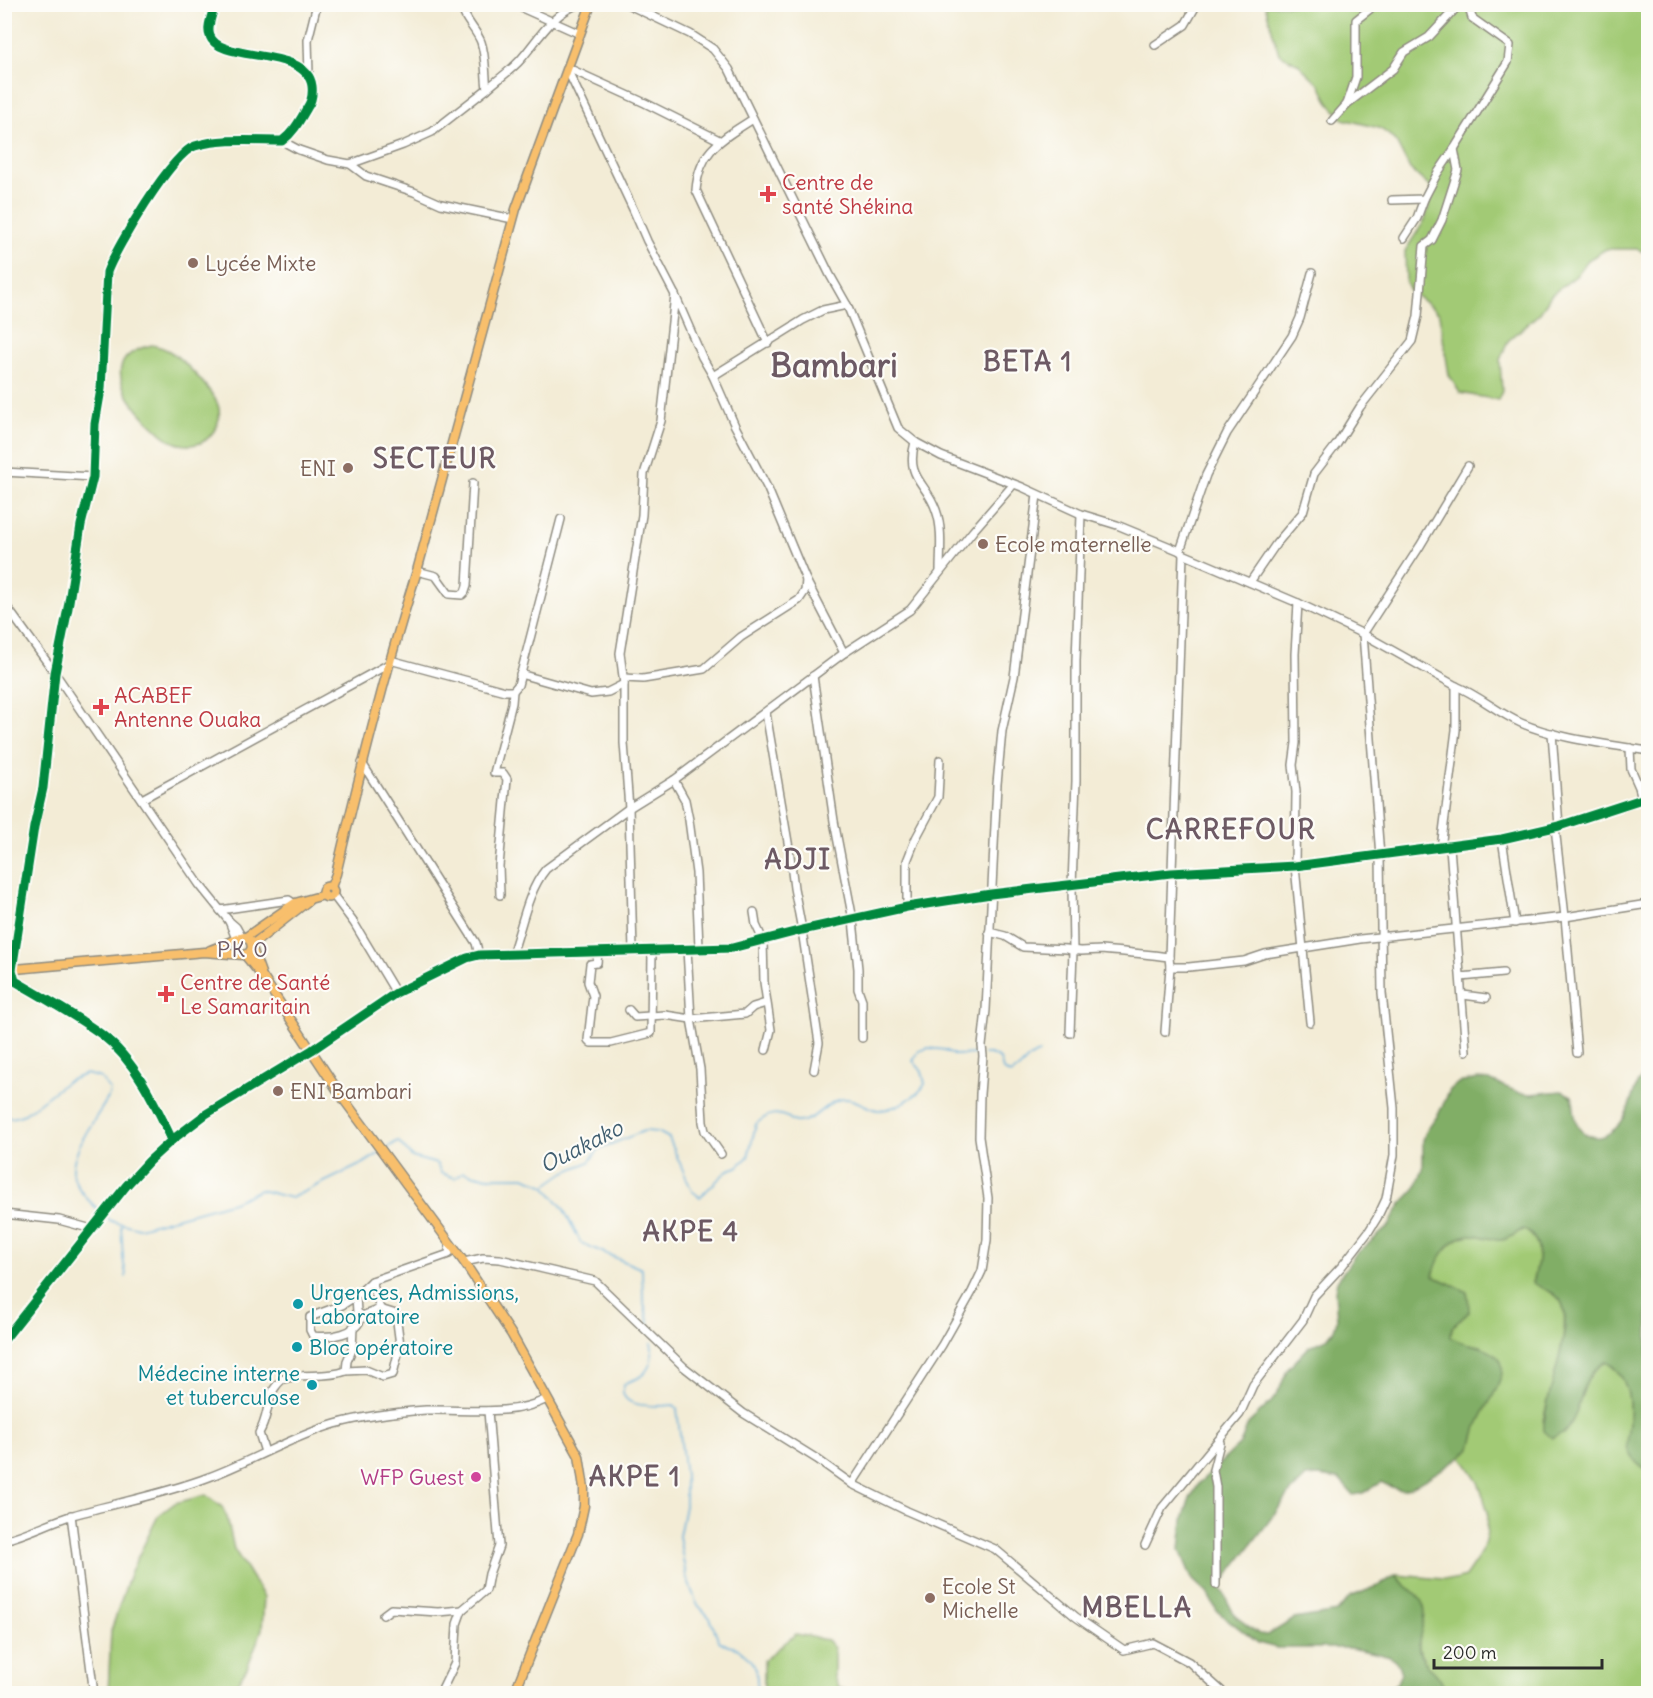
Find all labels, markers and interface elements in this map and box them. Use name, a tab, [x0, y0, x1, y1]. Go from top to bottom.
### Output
place label: Centre de santé Shékina	[782, 169, 913, 220]
marker: Centre de santé Shékina	[759, 185, 777, 203]
place label: Lycée Mixte	[205, 250, 316, 277]
marker: Lycée Mixte	[186, 256, 200, 270]
district label: Bambari	[770, 344, 898, 386]
district label: BETA 1	[983, 344, 1073, 378]
district label: SECTEUR	[373, 441, 497, 475]
place label: ENI	[300, 455, 336, 482]
marker: ENI	[341, 461, 355, 475]
place label: Ecole maternelle	[995, 531, 1152, 558]
marker: Ecole maternelle	[976, 537, 990, 551]
place label: ACABEF Antenne Ouaka	[114, 682, 261, 733]
marker: ACABEF Antenne Ouaka	[92, 698, 110, 716]
district label: CARREFOUR	[1146, 812, 1316, 846]
district label: ADJI	[764, 842, 832, 876]
district label: PK 0	[217, 935, 269, 963]
place label: Centre de Santé Le Samaritain	[180, 969, 330, 1020]
marker: Centre de Santé Le Samaritain	[157, 985, 175, 1003]
place label: ENI Bambari	[290, 1078, 412, 1105]
marker: ENI Bambari	[271, 1084, 285, 1098]
water label: Ouakako	[535, 1112, 629, 1179]
district label: AKPE 4	[642, 1214, 740, 1248]
place label: Urgences, Admissions, Laboratoire	[310, 1279, 519, 1330]
marker: Urgences, Admissions, Laboratoire	[291, 1297, 305, 1311]
place label: Bloc opératoire	[309, 1334, 453, 1361]
marker: Bloc opératoire	[290, 1340, 304, 1354]
place label: Médecine interne et tuberculose	[137, 1360, 300, 1411]
marker: Médecine interne et tuberculose	[305, 1378, 319, 1392]
district label: AKPE 1	[589, 1459, 681, 1493]
place label: WFP Guest	[360, 1464, 464, 1491]
marker: WFP Guest	[469, 1470, 483, 1484]
place label: Ecole St Michelle	[942, 1573, 1019, 1624]
district label: MBELLA	[1081, 1590, 1193, 1624]
marker: Ecole St Michelle	[923, 1591, 937, 1605]
scale bar	[1434, 1632, 1602, 1670]
text: 200 m	[1443, 1641, 1497, 1664]

